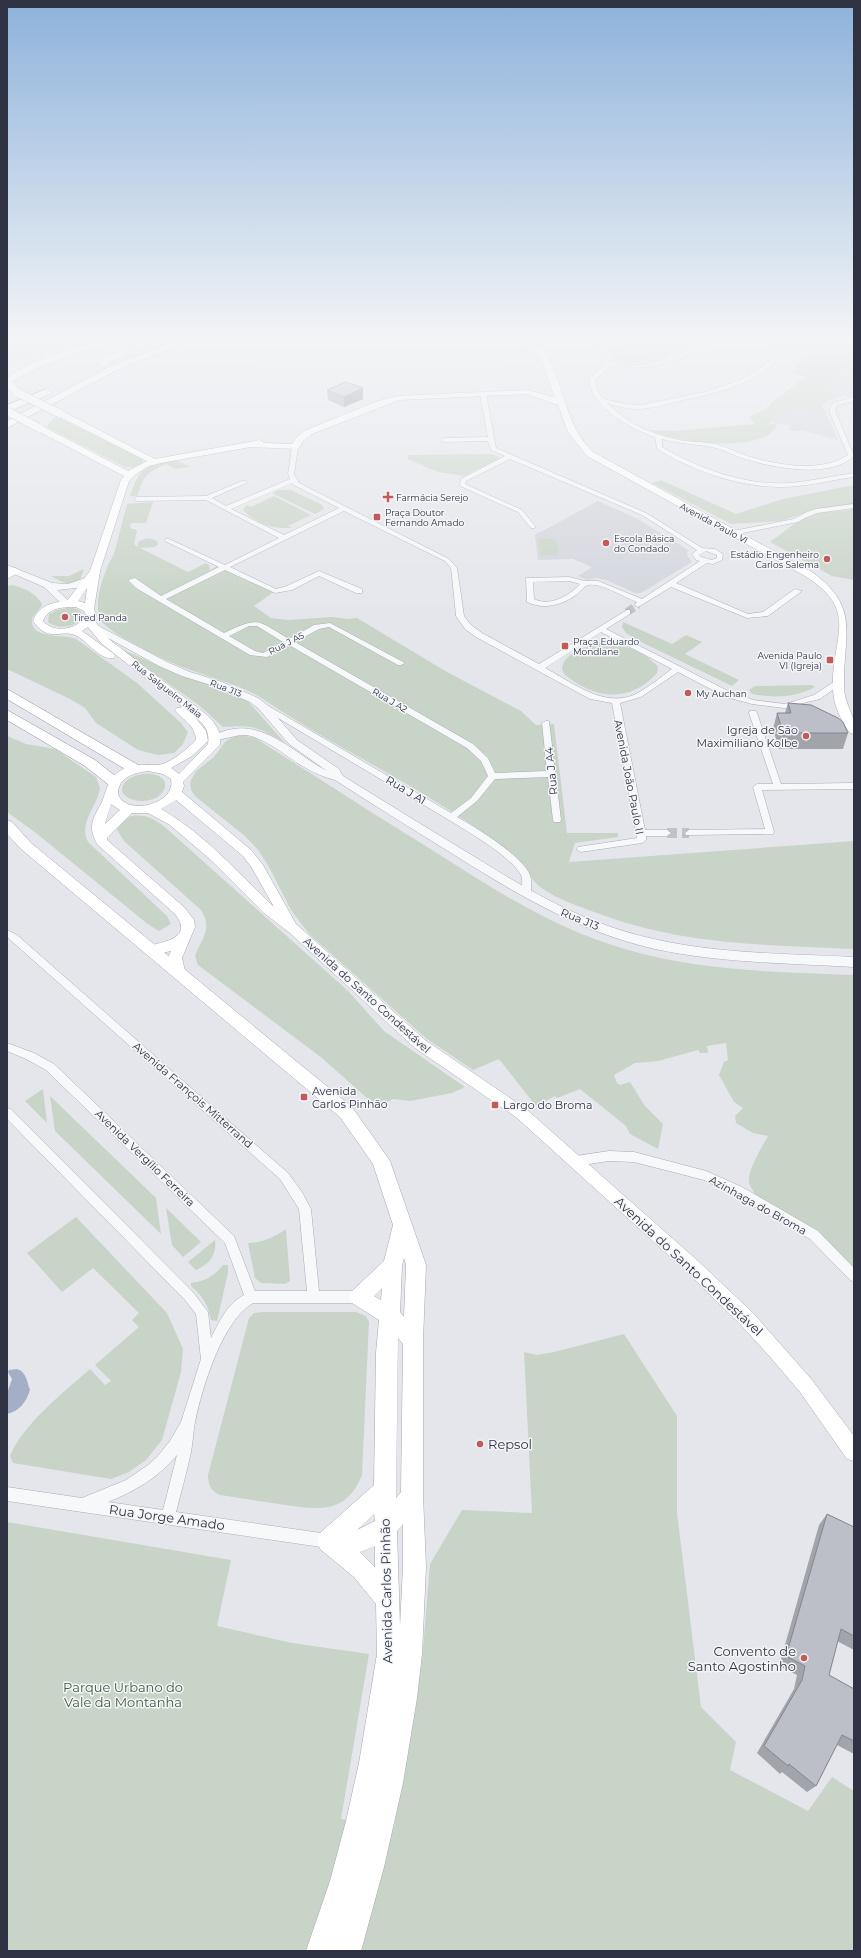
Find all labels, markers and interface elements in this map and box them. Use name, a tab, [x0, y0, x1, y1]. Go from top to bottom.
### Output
marker: Farmácia Serejo	[383, 492, 393, 502]
place label: Farmácia Serejo	[396, 492, 469, 503]
street label: Avenida Paulo VI	[678, 500, 750, 546]
place label: Praça Doutor Fernando Amado	[385, 507, 465, 528]
marker: Praça Doutor Fernando Amado	[372, 512, 382, 522]
place label: Escola Básica do Condado	[614, 533, 674, 554]
marker: Escola Básica do Condado	[601, 538, 611, 548]
place label: Estádio Engenheiro Carlos Salema	[730, 549, 819, 570]
marker: Estádio Engenheiro Carlos Salema	[822, 554, 832, 564]
marker: Tired Panda	[60, 612, 70, 622]
place label: Tired Panda	[73, 612, 127, 623]
street label: Rua J A5	[266, 629, 306, 657]
place label: Praça Eduardo Mondlane	[573, 636, 640, 657]
marker: Praça Eduardo Mondlane	[560, 641, 570, 651]
place label: Avenida Paulo VI (Igreja)	[758, 650, 822, 671]
marker: Avenida Paulo VI (Igreja)	[825, 655, 835, 665]
street label: Rua Salgueiro Maia	[129, 658, 205, 720]
street label: Rua J13	[209, 677, 243, 699]
street label: Rua J A2	[371, 686, 409, 714]
marker: My Auchan	[683, 688, 693, 698]
place label: My Auchan	[696, 688, 747, 699]
street label: Avenida João Paulo II	[611, 718, 647, 836]
place label: Igreja de São Maximiliano Kolbe	[696, 723, 798, 750]
marker: Igreja de São Maximiliano Kolbe	[801, 731, 811, 741]
street label: Rua J A4	[541, 746, 560, 796]
street label: Rua J A1	[383, 773, 429, 807]
street label: Rua J13	[559, 905, 601, 933]
street label: Avenida do Santo Condestável	[300, 934, 434, 1056]
street label: Avenida François Mitterrand	[130, 1039, 256, 1151]
place label: Avenida Carlos Pinhão	[312, 1084, 388, 1111]
marker: Avenida Carlos Pinhão	[299, 1092, 309, 1102]
place label: Largo do Broma	[503, 1098, 592, 1112]
marker: Largo do Broma	[490, 1100, 500, 1110]
street label: Avenida Vergílio Ferreira	[92, 1107, 198, 1209]
street label: Azinhaga do Broma	[707, 1172, 809, 1238]
street label: Avenida do Santo Condestável	[612, 1193, 766, 1339]
place label: Repsol	[488, 1436, 532, 1452]
marker: Repsol	[475, 1439, 485, 1449]
street label: Rua Jorge Amado	[108, 1501, 226, 1533]
street label: Avenida Carlos Pinhão	[377, 1518, 395, 1664]
place label: Convento de Santo Agostinho	[688, 1643, 796, 1674]
marker: Convento de Santo Agostinho	[799, 1653, 809, 1663]
park label: Parque Urbano do Vale da Montanha	[63, 1679, 183, 1710]

